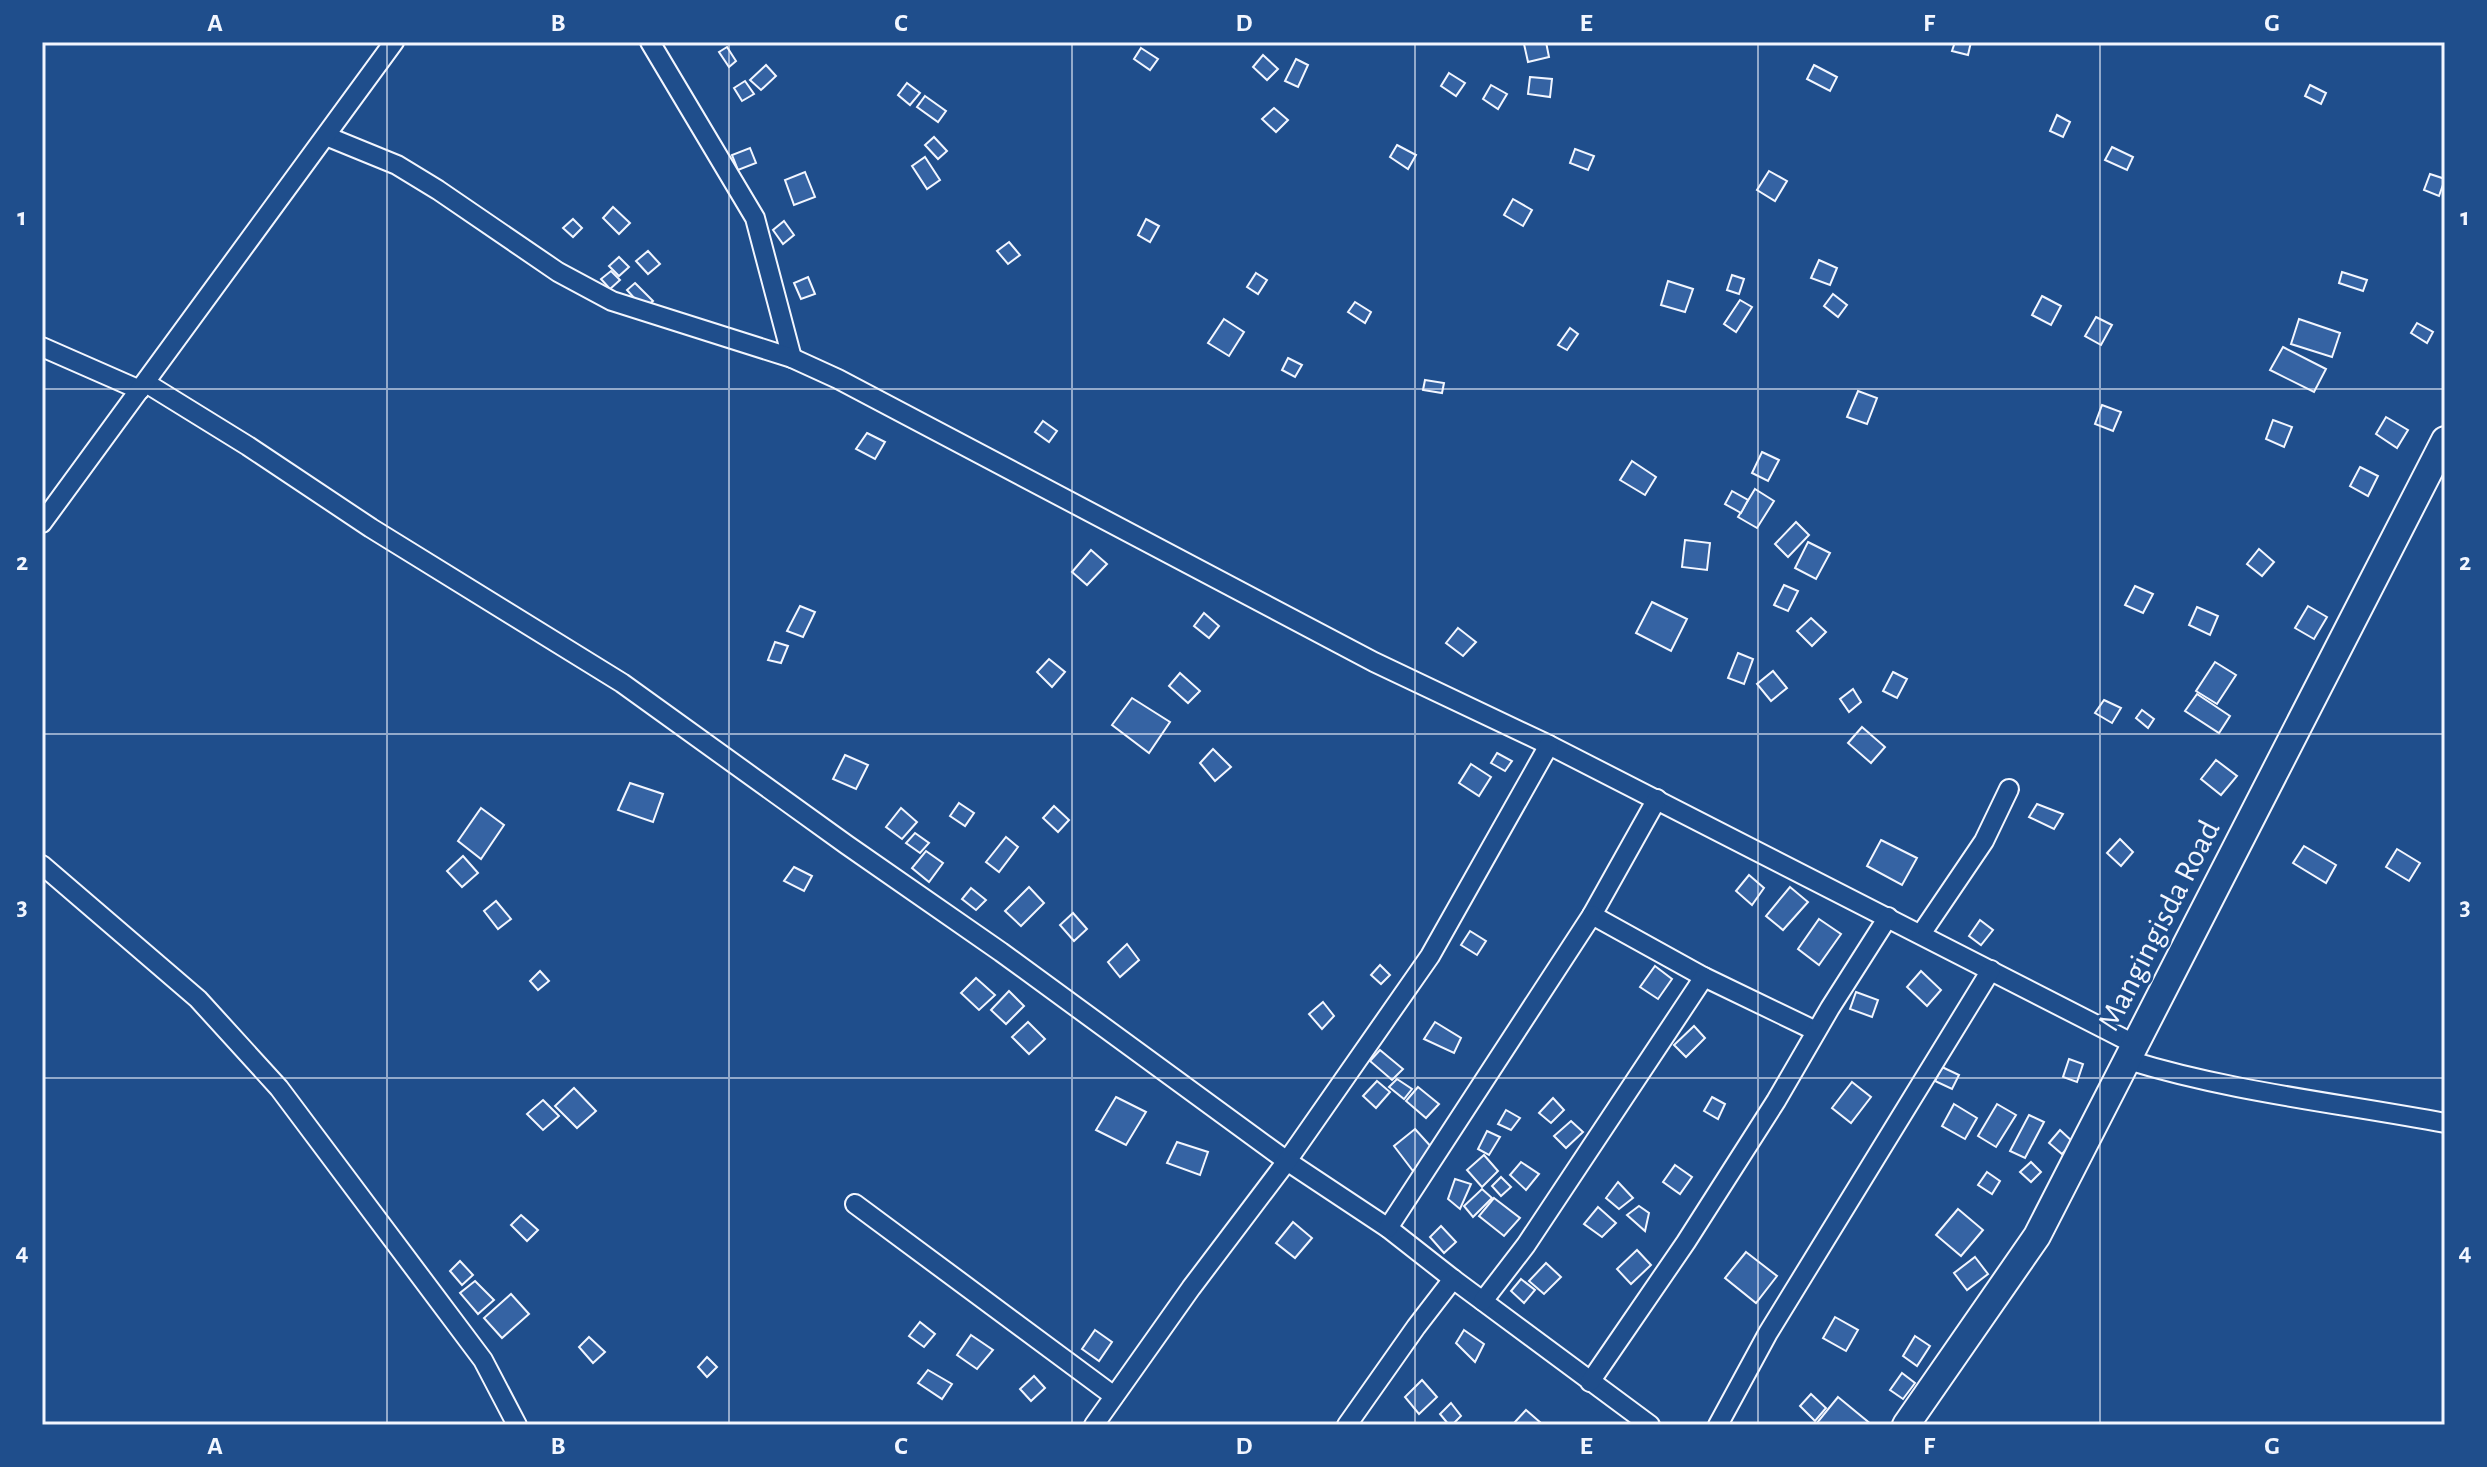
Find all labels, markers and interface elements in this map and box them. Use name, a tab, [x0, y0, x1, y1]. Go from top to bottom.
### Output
text: A	[207, 10, 223, 36]
text: B	[550, 10, 566, 36]
text: C	[894, 10, 908, 36]
text: D	[1235, 10, 1253, 36]
text: E	[1579, 10, 1593, 36]
text: F	[1923, 10, 1936, 36]
text: G	[2264, 10, 2280, 36]
text: 1	[17, 204, 27, 230]
text: 1	[2460, 204, 2470, 230]
text: 2	[16, 549, 28, 575]
text: 2	[2459, 549, 2471, 575]
street label: Mangingisda Road	[2092, 815, 2226, 1036]
text: 3	[16, 894, 28, 920]
text: 3	[2459, 894, 2471, 920]
text: 4	[15, 1239, 29, 1265]
text: 4	[2458, 1239, 2472, 1265]
text: A	[207, 1433, 223, 1459]
text: B	[550, 1433, 566, 1459]
text: C	[894, 1433, 908, 1459]
text: D	[1235, 1433, 1253, 1459]
text: E	[1579, 1433, 1593, 1459]
text: F	[1923, 1433, 1936, 1459]
text: G	[2264, 1433, 2280, 1459]

